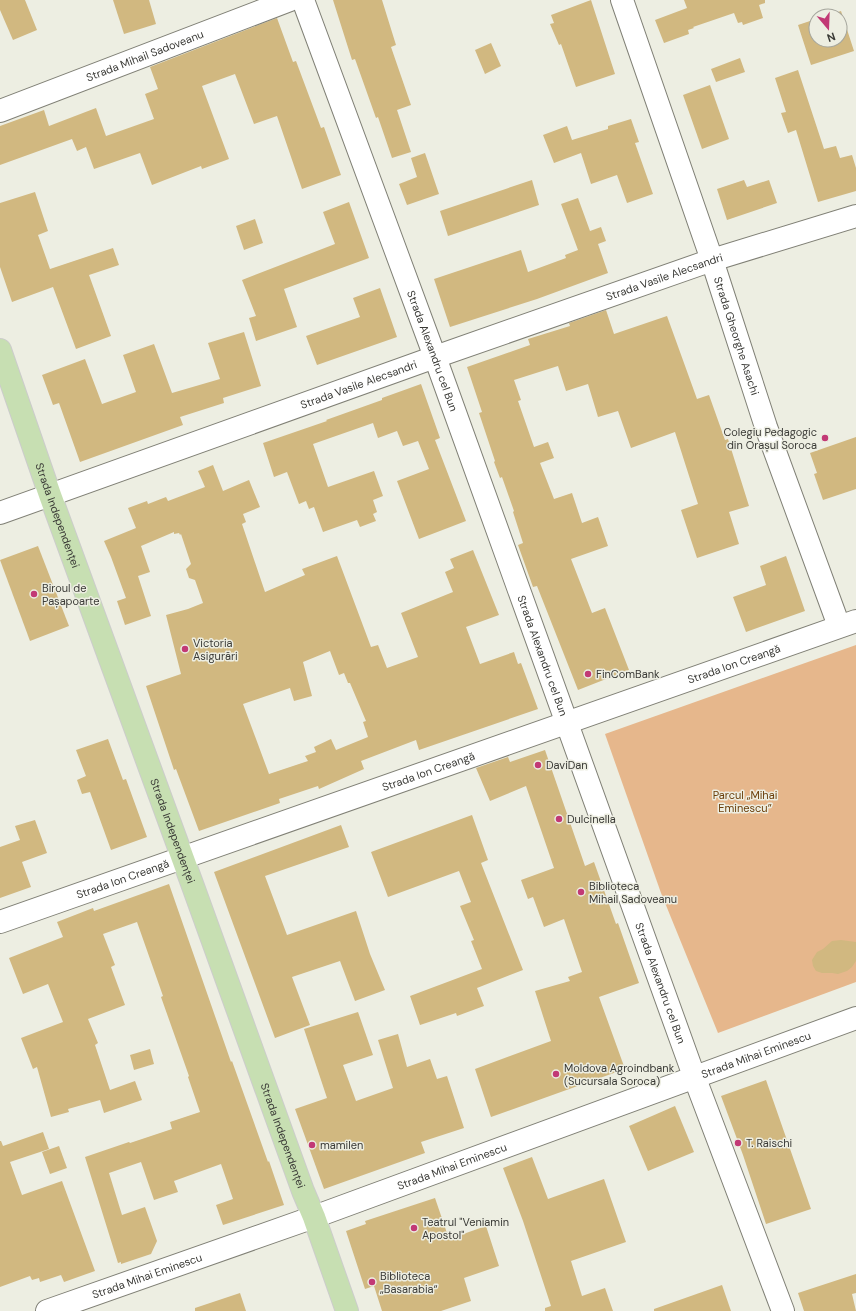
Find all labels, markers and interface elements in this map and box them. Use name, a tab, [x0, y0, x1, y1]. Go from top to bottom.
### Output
north arrow	[808, 8, 848, 48]
street label: Strada Mihail Sadoveanu	[84, 27, 206, 84]
text: N	[825, 30, 837, 45]
street label: Strada Vasile Alecsandri	[604, 250, 724, 304]
street label: Strada Gheorghe Asachi	[711, 275, 762, 397]
street label: Strada Alexandru cel Bun	[404, 289, 461, 413]
street label: Strada Vasile Alecsandri	[298, 357, 419, 412]
place label: Colegiu Pedagogic din Orașul Soroca	[723, 425, 817, 452]
marker: Colegiu Pedagogic din Orașul Soroca	[820, 433, 830, 443]
street label: Strada Independenței	[32, 461, 83, 570]
place label: Biroul de Pașapoarte	[42, 581, 100, 608]
marker: Biroul de Pașapoarte	[29, 589, 39, 599]
street label: Strada Alexandru cel Bun	[514, 593, 571, 718]
place label: Victoria Asigurări	[193, 636, 238, 663]
street label: Strada Ion Creangă	[686, 641, 782, 687]
marker: Victoria Asigurări	[180, 644, 190, 654]
place label: FinComBank	[596, 667, 660, 681]
marker: FinComBank	[583, 669, 593, 679]
street label: Strada Ion Creangă	[380, 749, 477, 794]
place label: DaviDan	[546, 758, 588, 772]
marker: DaviDan	[533, 760, 543, 770]
street label: Strada Independenței	[147, 777, 198, 885]
park label: Parcul „Mihai Eminescu”	[713, 788, 777, 815]
place label: Dulcinella	[567, 812, 616, 826]
marker: Dulcinella	[554, 814, 564, 824]
street label: Strada Ion Creangă	[74, 856, 171, 902]
place label: Biblioteca Mihail Sadoveanu	[589, 879, 677, 906]
marker: Biblioteca Mihail Sadoveanu	[576, 887, 586, 897]
street label: Strada Alexandru cel Bun	[632, 921, 689, 1045]
street label: Strada Mihai Eminescu	[699, 1028, 813, 1081]
place label: Moldova Agroindbank (Sucursala Soroca)	[564, 1061, 675, 1088]
marker: Moldova Agroindbank (Sucursala Soroca)	[551, 1069, 561, 1079]
street label: Strada Independenței	[258, 1081, 308, 1190]
place label: T. Raischi	[746, 1136, 792, 1150]
place label: mamilen	[320, 1138, 363, 1152]
marker: T. Raischi	[733, 1138, 743, 1148]
marker: mamilen	[307, 1140, 317, 1150]
street label: Strada Mihai Eminescu	[395, 1140, 509, 1193]
place label: Teatrul "Veniamin Apostol"	[422, 1215, 509, 1242]
marker: Teatrul "Veniamin Apostol"	[409, 1223, 419, 1233]
street label: Strada Mihai Eminescu	[90, 1250, 204, 1302]
place label: Biblioteca „Basarabia“	[380, 1269, 438, 1296]
marker: Biblioteca „Basarabia“	[367, 1277, 377, 1287]

